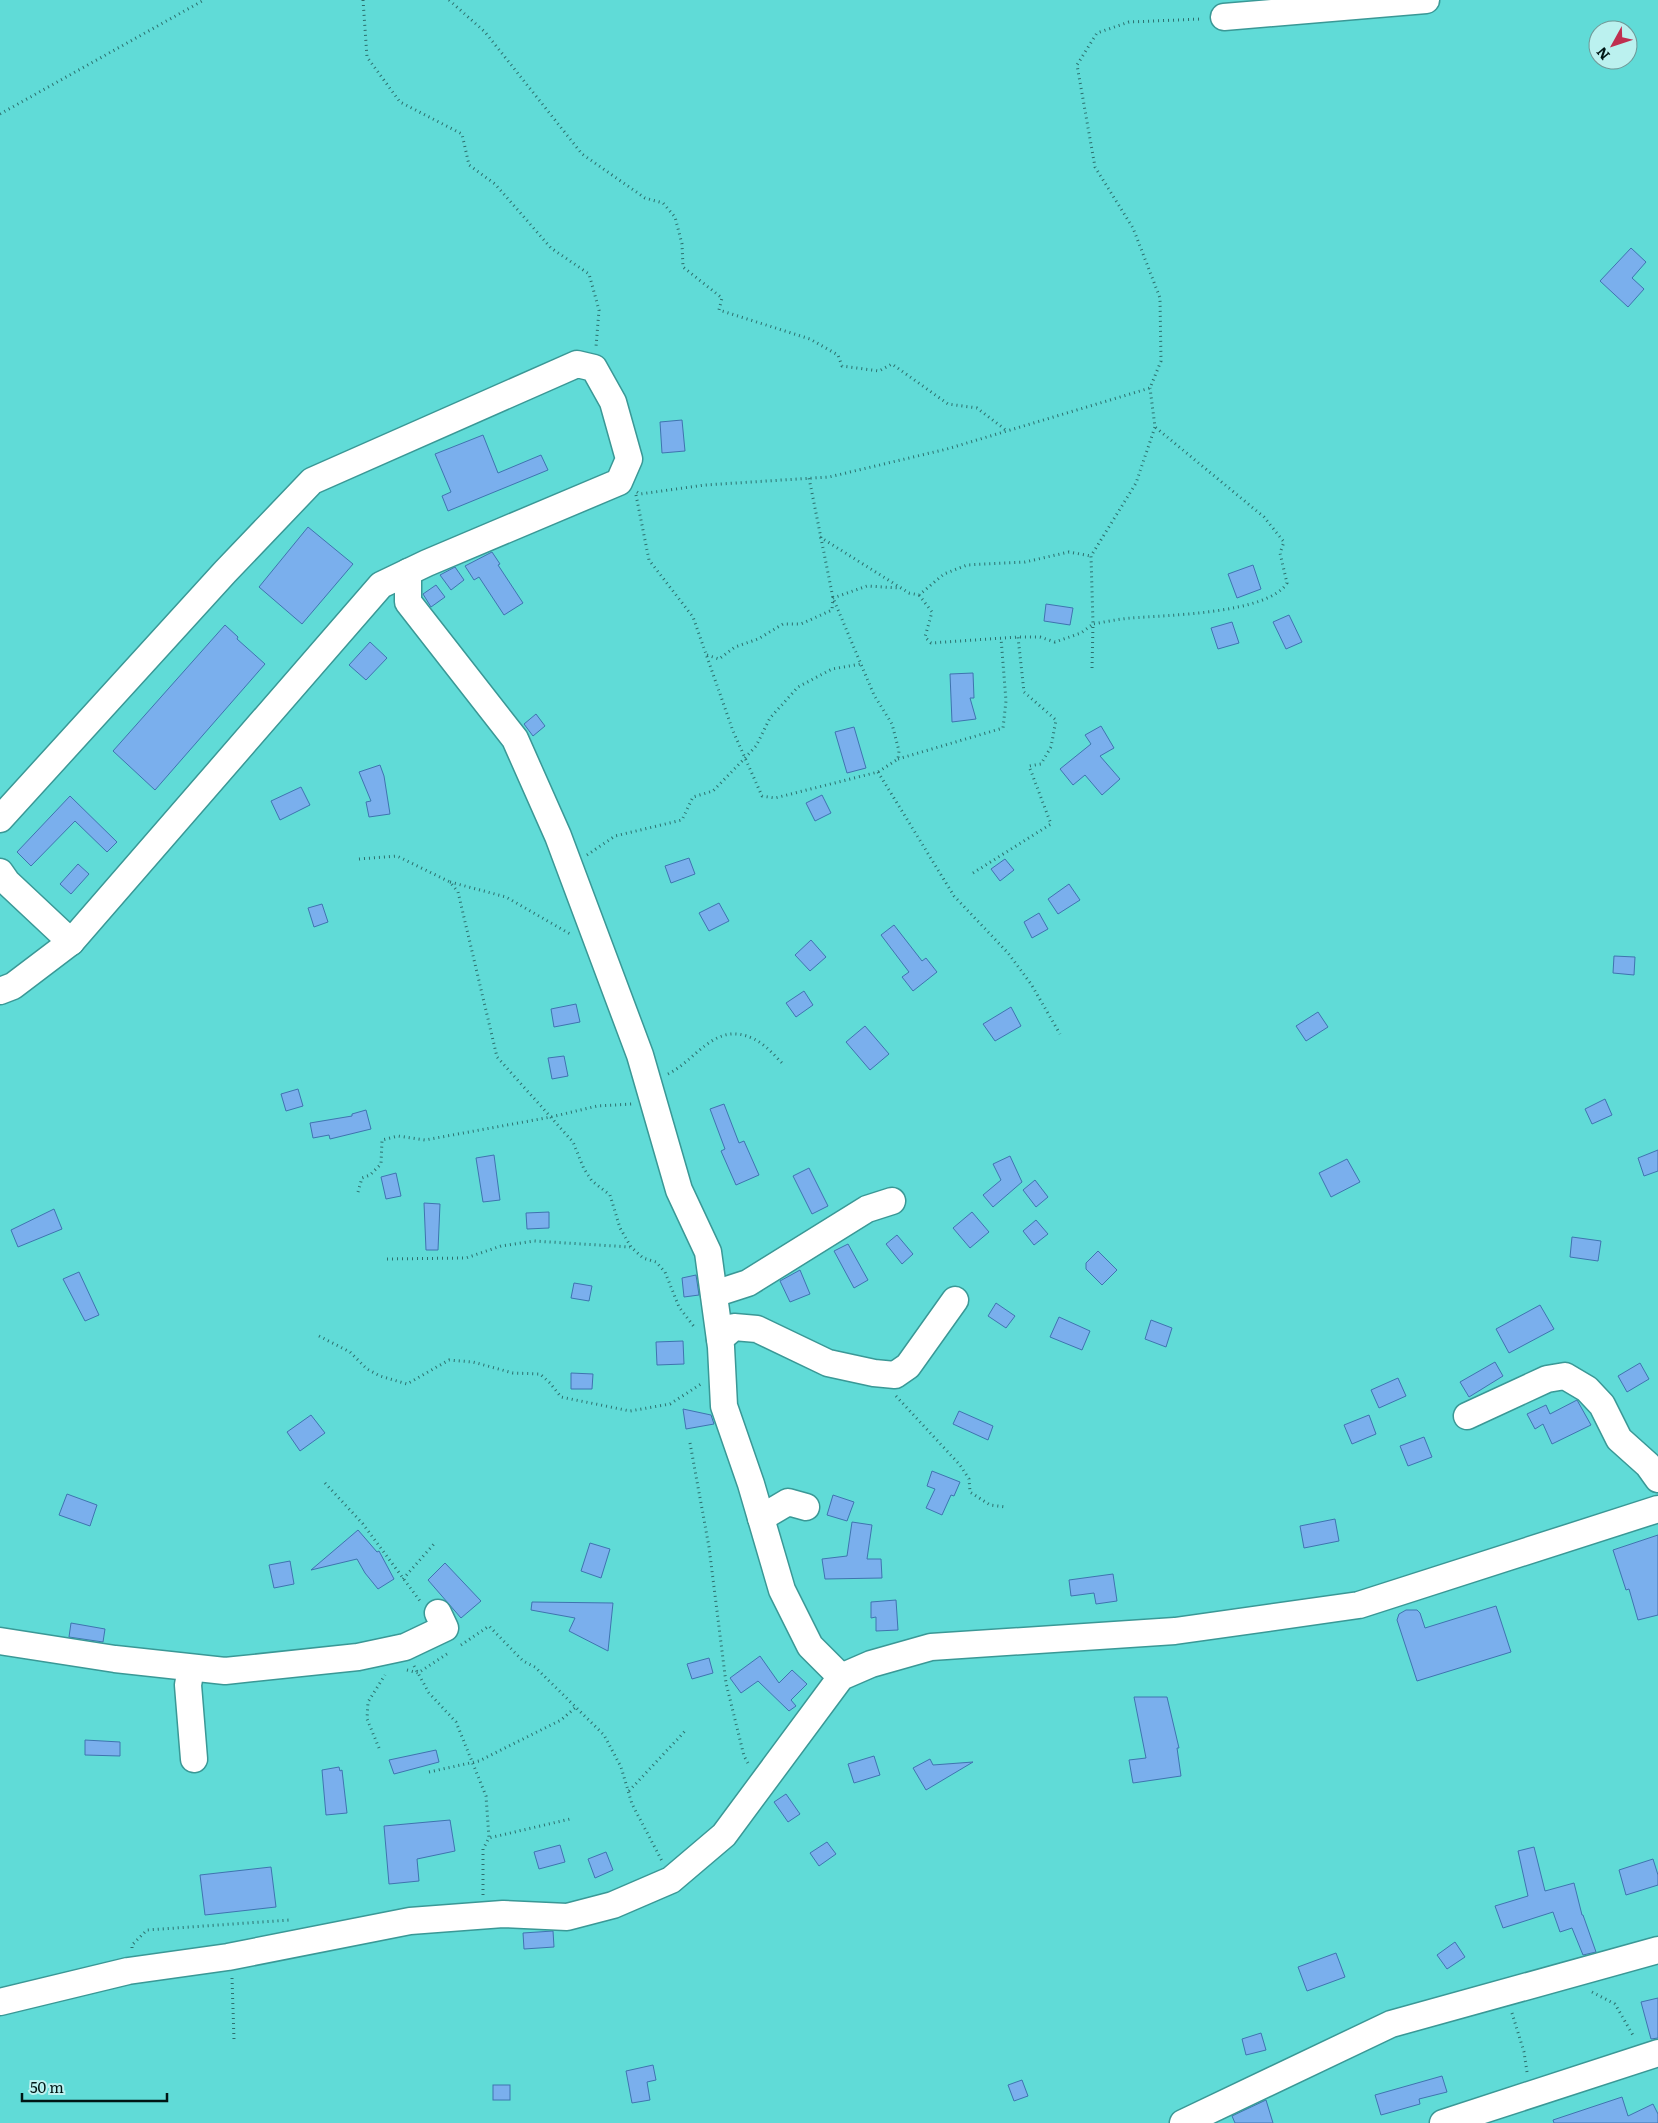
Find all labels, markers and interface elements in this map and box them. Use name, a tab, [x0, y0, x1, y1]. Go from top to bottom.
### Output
north arrow	[1588, 20, 1638, 70]
text: N	[1591, 43, 1614, 65]
scale bar	[22, 2070, 168, 2102]
text: 50 m	[30, 2075, 64, 2098]

